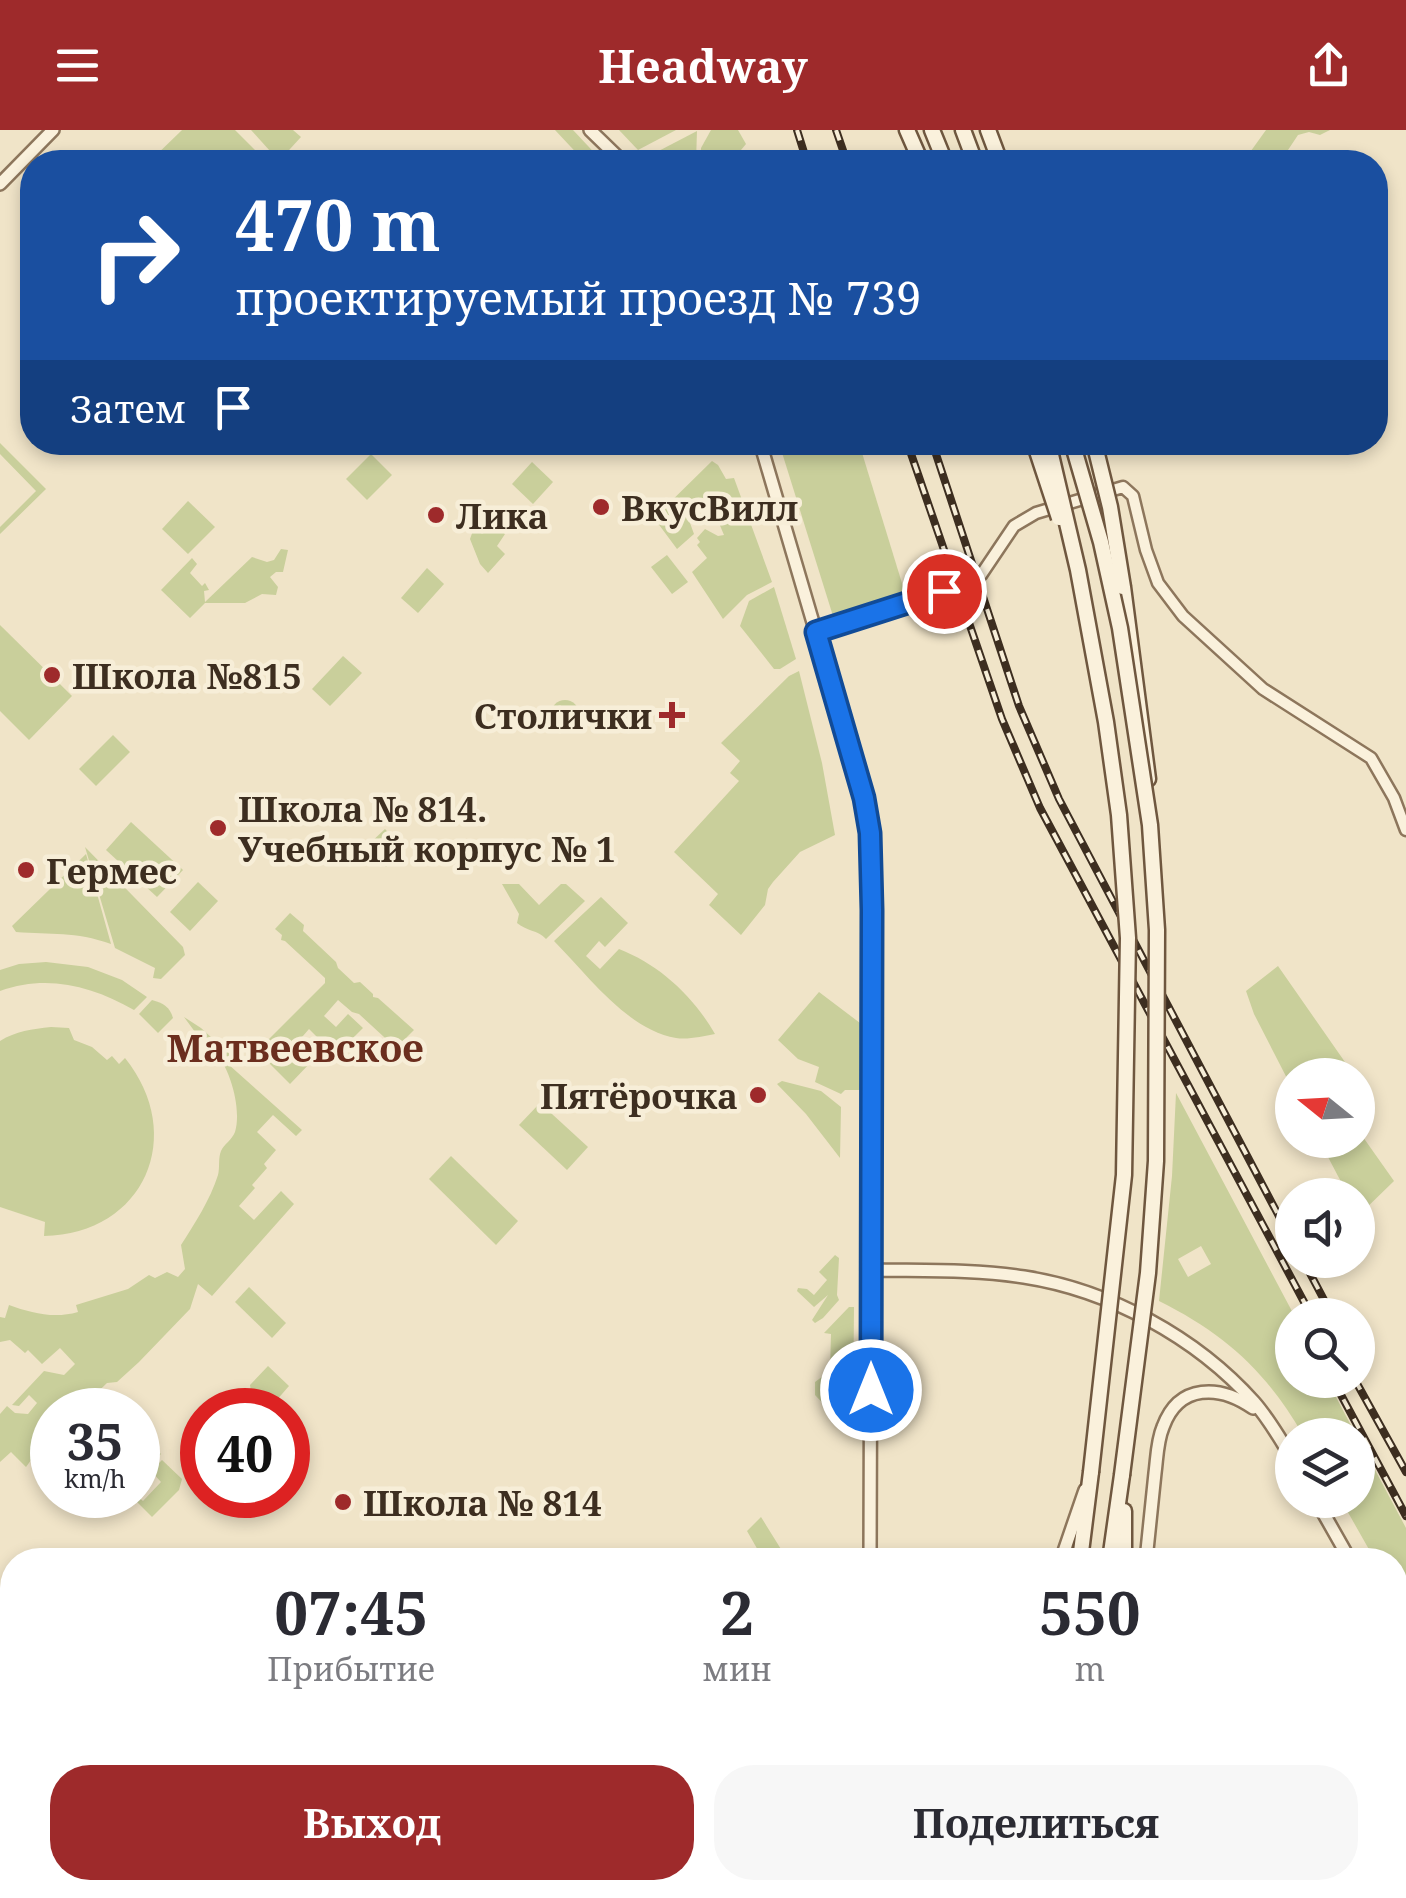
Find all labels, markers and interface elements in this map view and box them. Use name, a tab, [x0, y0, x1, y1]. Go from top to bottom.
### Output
text: Headway	[598, 35, 808, 96]
icon: menu	[50, 38, 105, 93]
icon: share	[1301, 38, 1356, 93]
text: 470 m	[235, 176, 441, 272]
icon: right	[70, 190, 200, 320]
text: проектируемый проезд № 739	[235, 267, 921, 328]
icon: arrive	[206, 380, 261, 435]
text: Затем	[70, 382, 186, 434]
place label: ВкусВилл	[621, 484, 798, 531]
place label: Лика	[456, 492, 548, 539]
marker: ВкусВилл	[590, 496, 612, 518]
marker: Лика	[425, 504, 447, 526]
pin	[902, 549, 987, 634]
icon: arrive	[917, 564, 972, 619]
place label: Школа №815	[72, 652, 302, 699]
marker: Школа №815	[41, 664, 63, 686]
place label: Столички	[474, 692, 652, 739]
marker: Столички	[661, 704, 683, 726]
place label: Школа № 814. Учебный корпус № 1	[238, 785, 616, 872]
marker: Школа № 814. Учебный корпус № 1	[207, 817, 229, 839]
place label: Гермес	[46, 847, 177, 894]
marker: Гермес	[15, 859, 37, 881]
district label: Матвеевское	[166, 1021, 424, 1073]
north arrow	[1275, 1058, 1375, 1158]
map controls	[1275, 1058, 1375, 1518]
place label: Пятёрочка	[540, 1072, 738, 1119]
marker: Пятёрочка	[747, 1084, 769, 1106]
button: sound	[1275, 1178, 1375, 1278]
button: search	[1275, 1298, 1375, 1398]
position arrow	[819, 1338, 923, 1442]
speed limit sign: 40	[180, 1388, 310, 1518]
text: 35	[67, 1407, 123, 1475]
button: layers	[1275, 1418, 1375, 1518]
text: km/h	[64, 1461, 126, 1495]
place label: Школа № 814	[363, 1479, 602, 1526]
marker: Школа № 814	[332, 1491, 354, 1513]
text: 07:45	[274, 1571, 428, 1653]
text: 2	[720, 1571, 754, 1653]
text: 550	[1039, 1571, 1141, 1653]
text: Прибытие	[267, 1647, 435, 1690]
text: мин	[702, 1647, 772, 1690]
text: m	[1075, 1647, 1105, 1690]
button: Выход	[50, 1765, 694, 1880]
button: Поделиться	[714, 1765, 1358, 1880]

